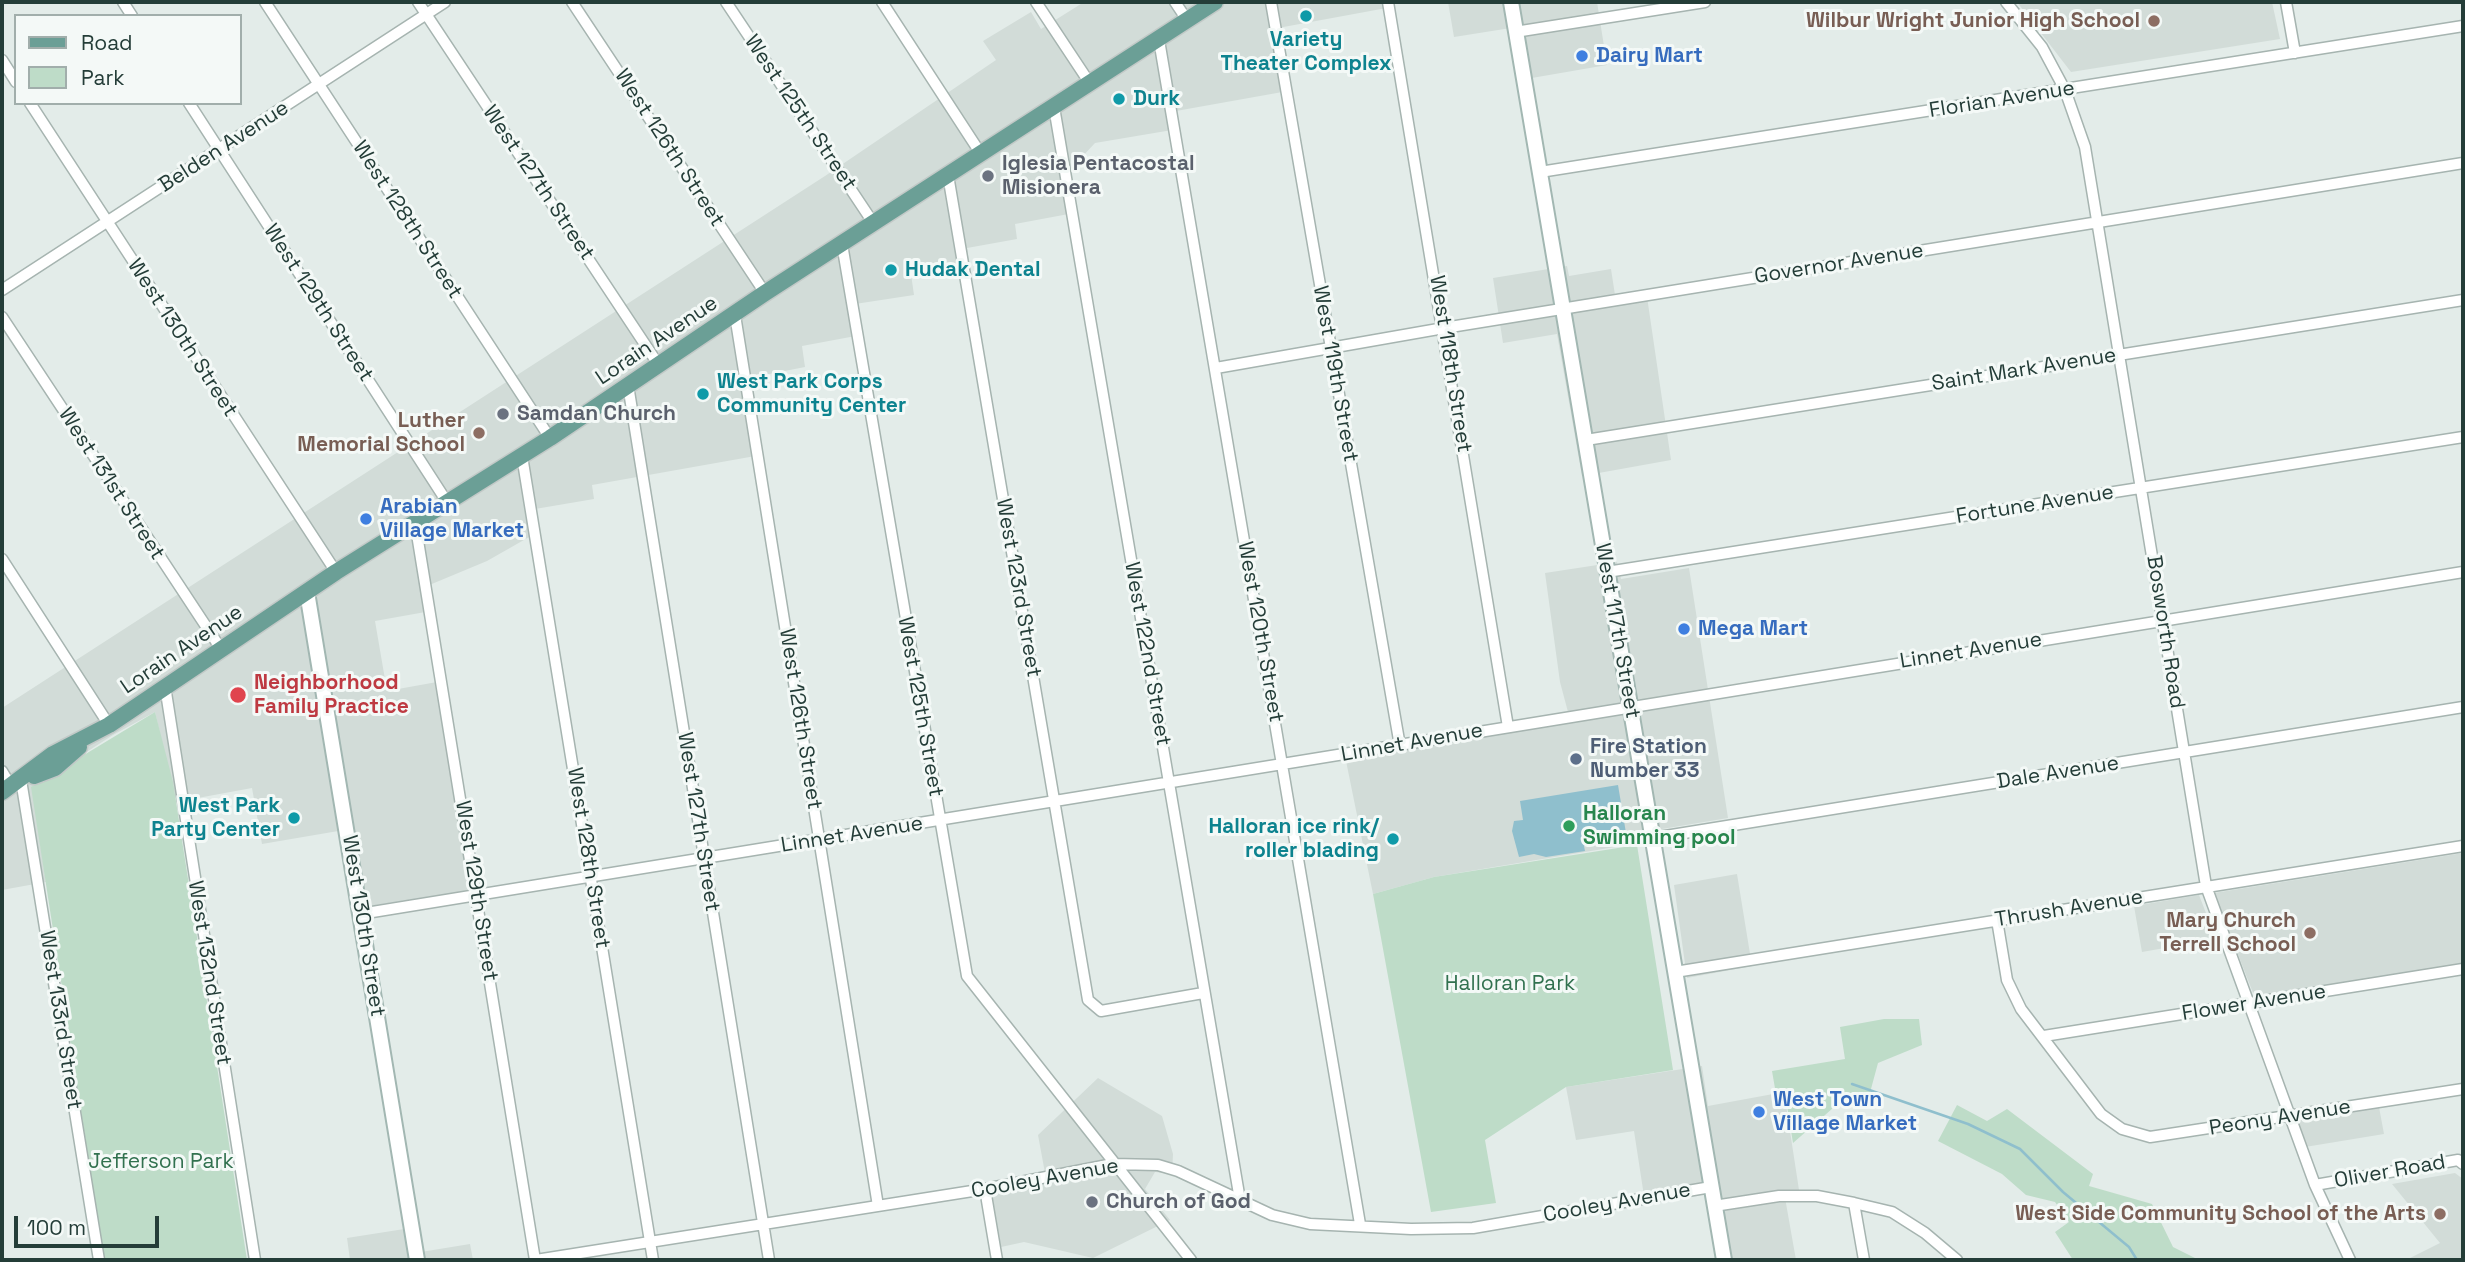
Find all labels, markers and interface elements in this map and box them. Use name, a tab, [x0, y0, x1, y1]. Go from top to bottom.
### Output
marker: Variety Theater Complex	[1298, 8, 1314, 24]
place label: Wilbur Wright Junior High School	[1806, 8, 2140, 34]
marker: Wilbur Wright Junior High School	[2146, 13, 2162, 29]
legend	[14, 14, 242, 105]
place label: Variety Theater Complex	[1221, 27, 1391, 77]
text: Road	[81, 29, 133, 56]
street label: West 125th Street	[739, 30, 861, 196]
place label: Dairy Mart	[1596, 43, 1703, 69]
marker: Dairy Mart	[1574, 48, 1590, 64]
text: Park	[81, 64, 125, 91]
street label: West 126th Street	[609, 64, 729, 232]
street label: Florian Avenue	[1927, 76, 2077, 124]
place label: Durk	[1133, 86, 1180, 112]
marker: Durk	[1111, 91, 1127, 107]
street label: Belden Avenue	[154, 96, 294, 198]
street label: West 127th Street	[477, 101, 599, 265]
street label: West 128th Street	[347, 136, 467, 304]
place label: Iglesia Pentacostal Misionera	[1002, 151, 1195, 201]
marker: Iglesia Pentacostal Misionera	[980, 168, 996, 184]
street label: West 129th Street	[258, 220, 378, 386]
street label: Governor Avenue	[1753, 238, 1925, 290]
street label: West 130th Street	[121, 254, 243, 422]
place label: Hudak Dental	[905, 257, 1040, 283]
marker: Hudak Dental	[883, 262, 899, 278]
street label: West 118th Street	[1424, 274, 1476, 454]
street label: West 119th Street	[1307, 284, 1363, 464]
street label: Lorain Avenue	[591, 291, 723, 391]
street label: Saint Mark Avenue	[1930, 343, 2118, 397]
place label: West Park Corps Community Center	[717, 369, 906, 419]
marker: West Park Corps Community Center	[695, 386, 711, 402]
place label: Samdan Church	[517, 401, 676, 427]
street label: West 131st Street	[52, 403, 170, 565]
marker: Samdan Church	[495, 406, 511, 422]
place label: Luther Memorial School	[297, 408, 465, 458]
marker: Luther Memorial School	[471, 425, 487, 441]
street label: Fortune Avenue	[1954, 480, 2116, 530]
place label: Arabian Village Market	[380, 494, 524, 544]
street label: West 123rd Street	[990, 497, 1046, 679]
marker: Arabian Village Market	[358, 511, 374, 527]
street label: West 120th Street	[1232, 539, 1288, 725]
street label: West 117th Street	[1589, 541, 1645, 721]
street label: Bosworth Road	[2140, 554, 2190, 710]
street label: West 122nd Street	[1118, 560, 1176, 748]
street label: Lorain Avenue	[116, 600, 248, 700]
street label: West 125th Street	[892, 615, 948, 799]
place label: Mega Mart	[1698, 616, 1808, 642]
marker: Mega Mart	[1676, 621, 1692, 637]
street label: West 126th Street	[773, 627, 827, 811]
street label: Linnet Avenue	[1898, 627, 2044, 675]
place label: Neighborhood Family Practice	[254, 670, 409, 720]
marker: Neighborhood Family Practice	[228, 685, 248, 705]
street label: Linnet Avenue	[1339, 718, 1485, 768]
street label: West 127th Street	[671, 730, 725, 914]
place label: Fire Station Number 33	[1590, 734, 1707, 784]
marker: Fire Station Number 33	[1568, 751, 1584, 767]
street label: Dale Avenue	[1995, 751, 2121, 795]
street label: West 128th Street	[561, 766, 615, 950]
place label: West Park Party Center	[151, 793, 280, 843]
street label: West 129th Street	[449, 799, 503, 983]
place label: Halloran Swimming pool	[1583, 801, 1736, 851]
marker: West Park Party Center	[286, 810, 302, 826]
street label: Linnet Avenue	[779, 811, 925, 859]
place label: Halloran ice rink/ roller blading	[1208, 814, 1379, 864]
marker: Halloran Swimming pool	[1561, 818, 1577, 834]
marker: Halloran ice rink/ roller blading	[1385, 831, 1401, 847]
street label: West 130th Street	[336, 833, 390, 1019]
street label: West 132nd Street	[182, 879, 236, 1067]
street label: Thrush Avenue	[1993, 885, 2145, 933]
place label: Mary Church Terrell School	[2159, 908, 2296, 958]
marker: Mary Church Terrell School	[2302, 925, 2318, 941]
street label: West 133rd Street	[33, 929, 87, 1111]
park label: Halloran Park	[1445, 971, 1575, 997]
street label: Flower Avenue	[2180, 979, 2328, 1027]
place label: West Town Village Market	[1773, 1087, 1917, 1137]
street label: Peony Avenue	[2208, 1094, 2352, 1142]
marker: West Town Village Market	[1751, 1104, 1767, 1120]
park label: Jefferson Park	[88, 1149, 234, 1175]
street label: Oliver Road	[2332, 1150, 2448, 1194]
street label: Cooley Avenue	[969, 1154, 1121, 1204]
street label: Cooley Avenue	[1541, 1178, 1693, 1228]
place label: Church of God	[1106, 1189, 1251, 1215]
marker: Church of God	[1084, 1194, 1100, 1210]
place label: West Side Community School of the Arts	[2015, 1201, 2426, 1227]
scale bar	[18, 1202, 163, 1246]
marker: West Side Community School of the Arts	[2432, 1206, 2448, 1222]
text: 100 m	[27, 1214, 86, 1241]

